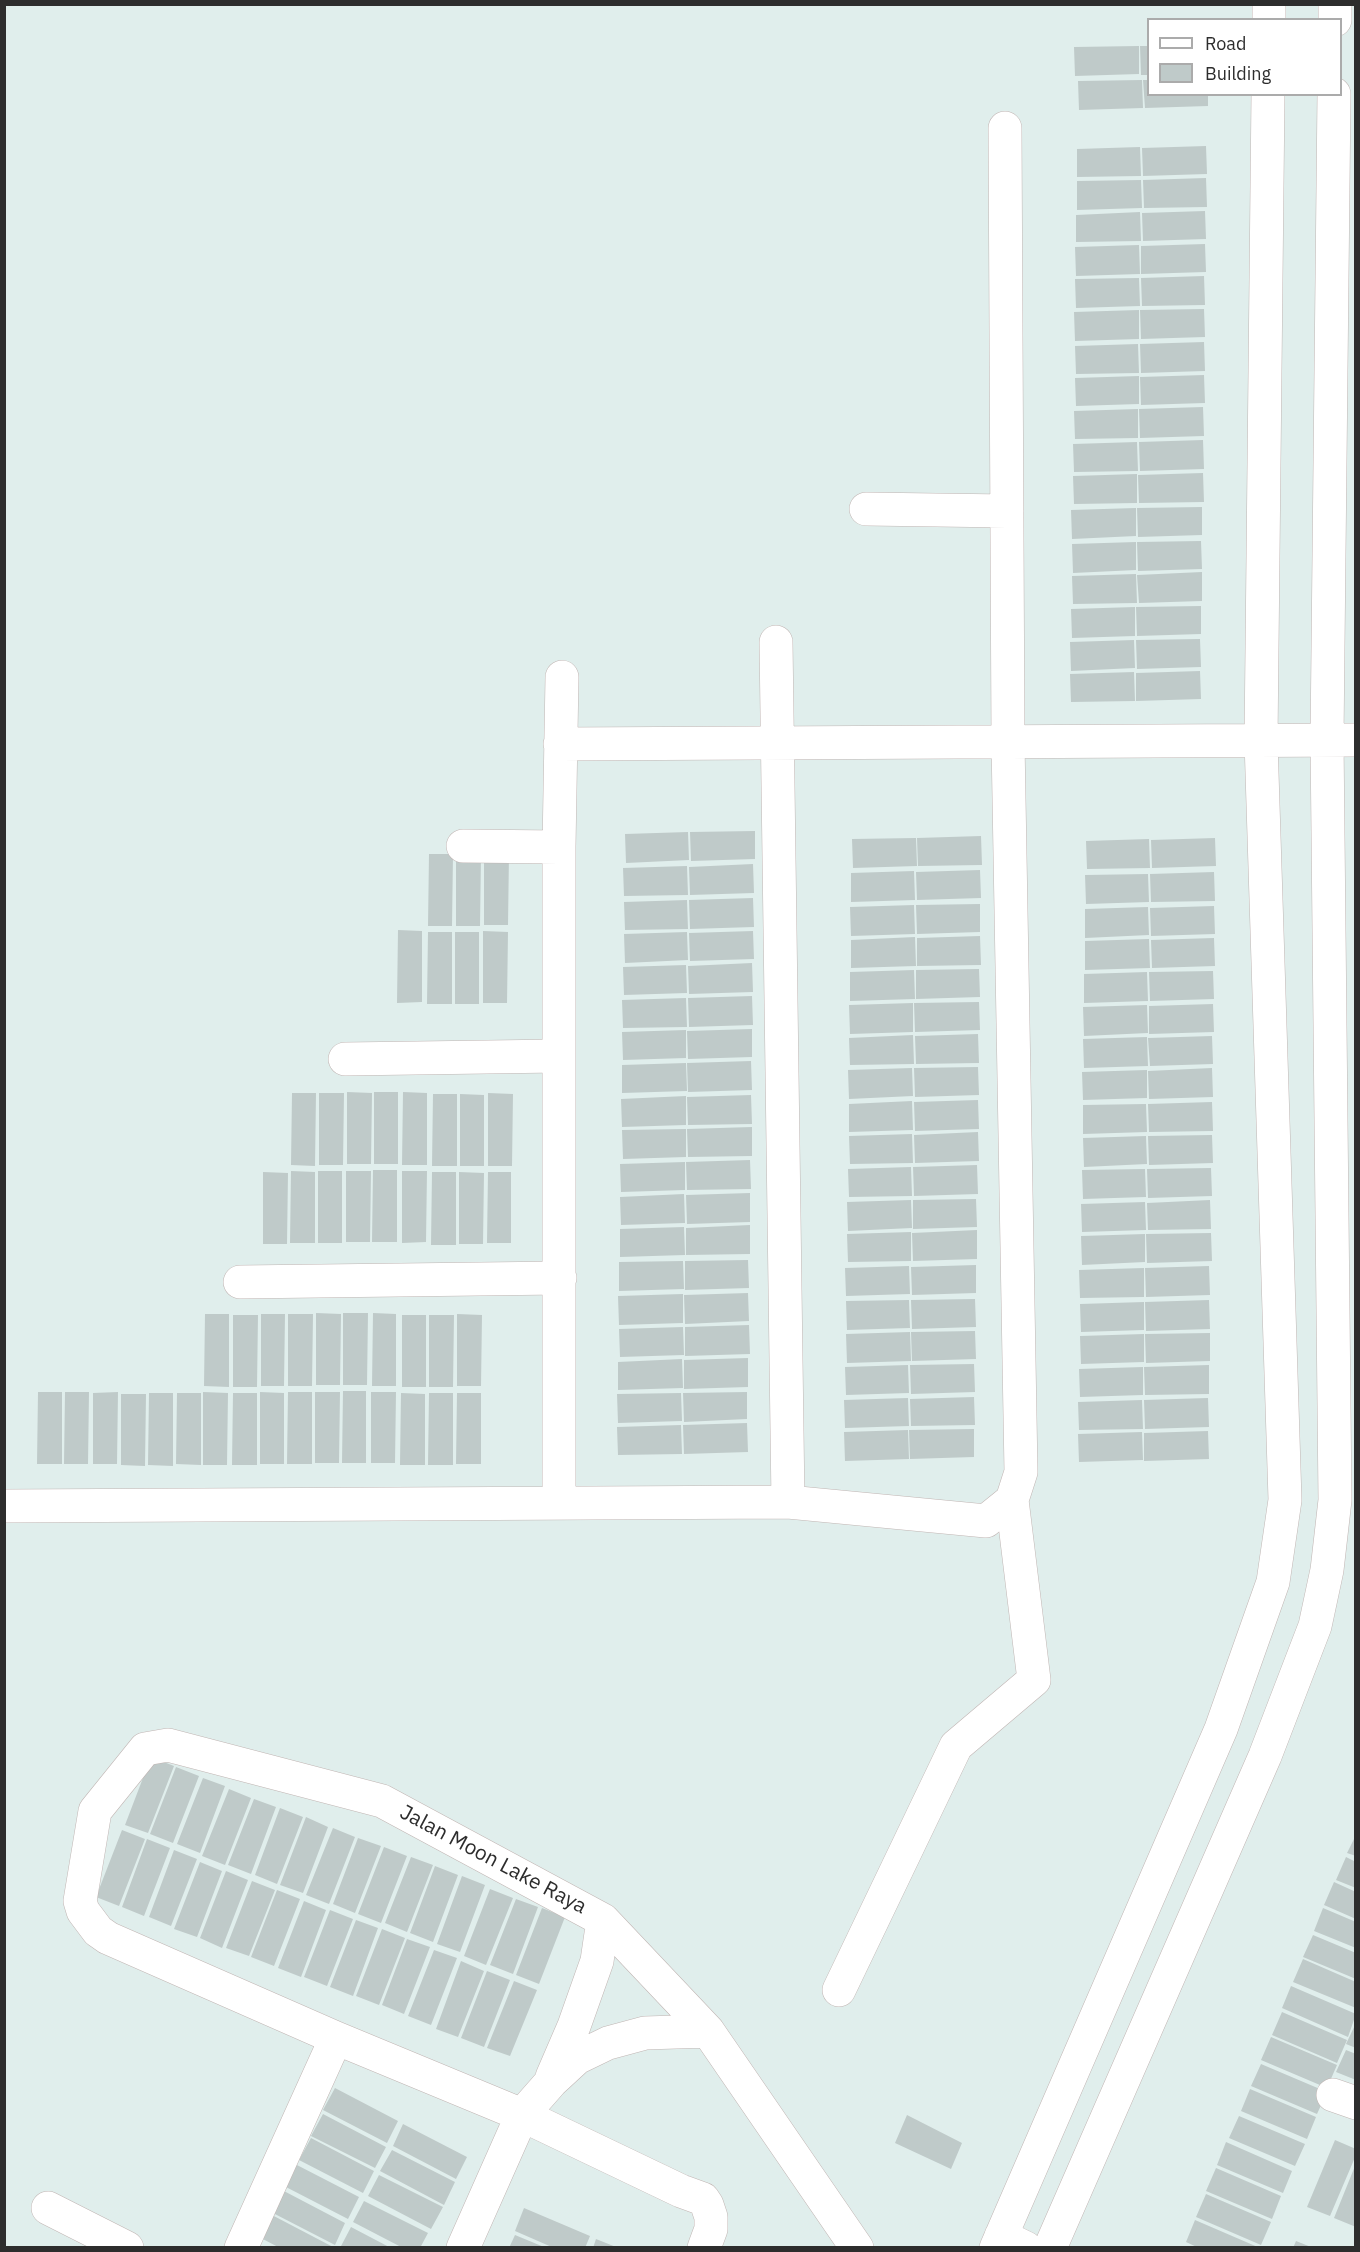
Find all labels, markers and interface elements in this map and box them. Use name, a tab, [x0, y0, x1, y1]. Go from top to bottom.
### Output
legend	[1147, 18, 1342, 96]
text: Road	[1205, 32, 1246, 55]
text: Building	[1205, 62, 1271, 85]
street label: Jalan Moon Lake Raya	[395, 1800, 591, 1920]

